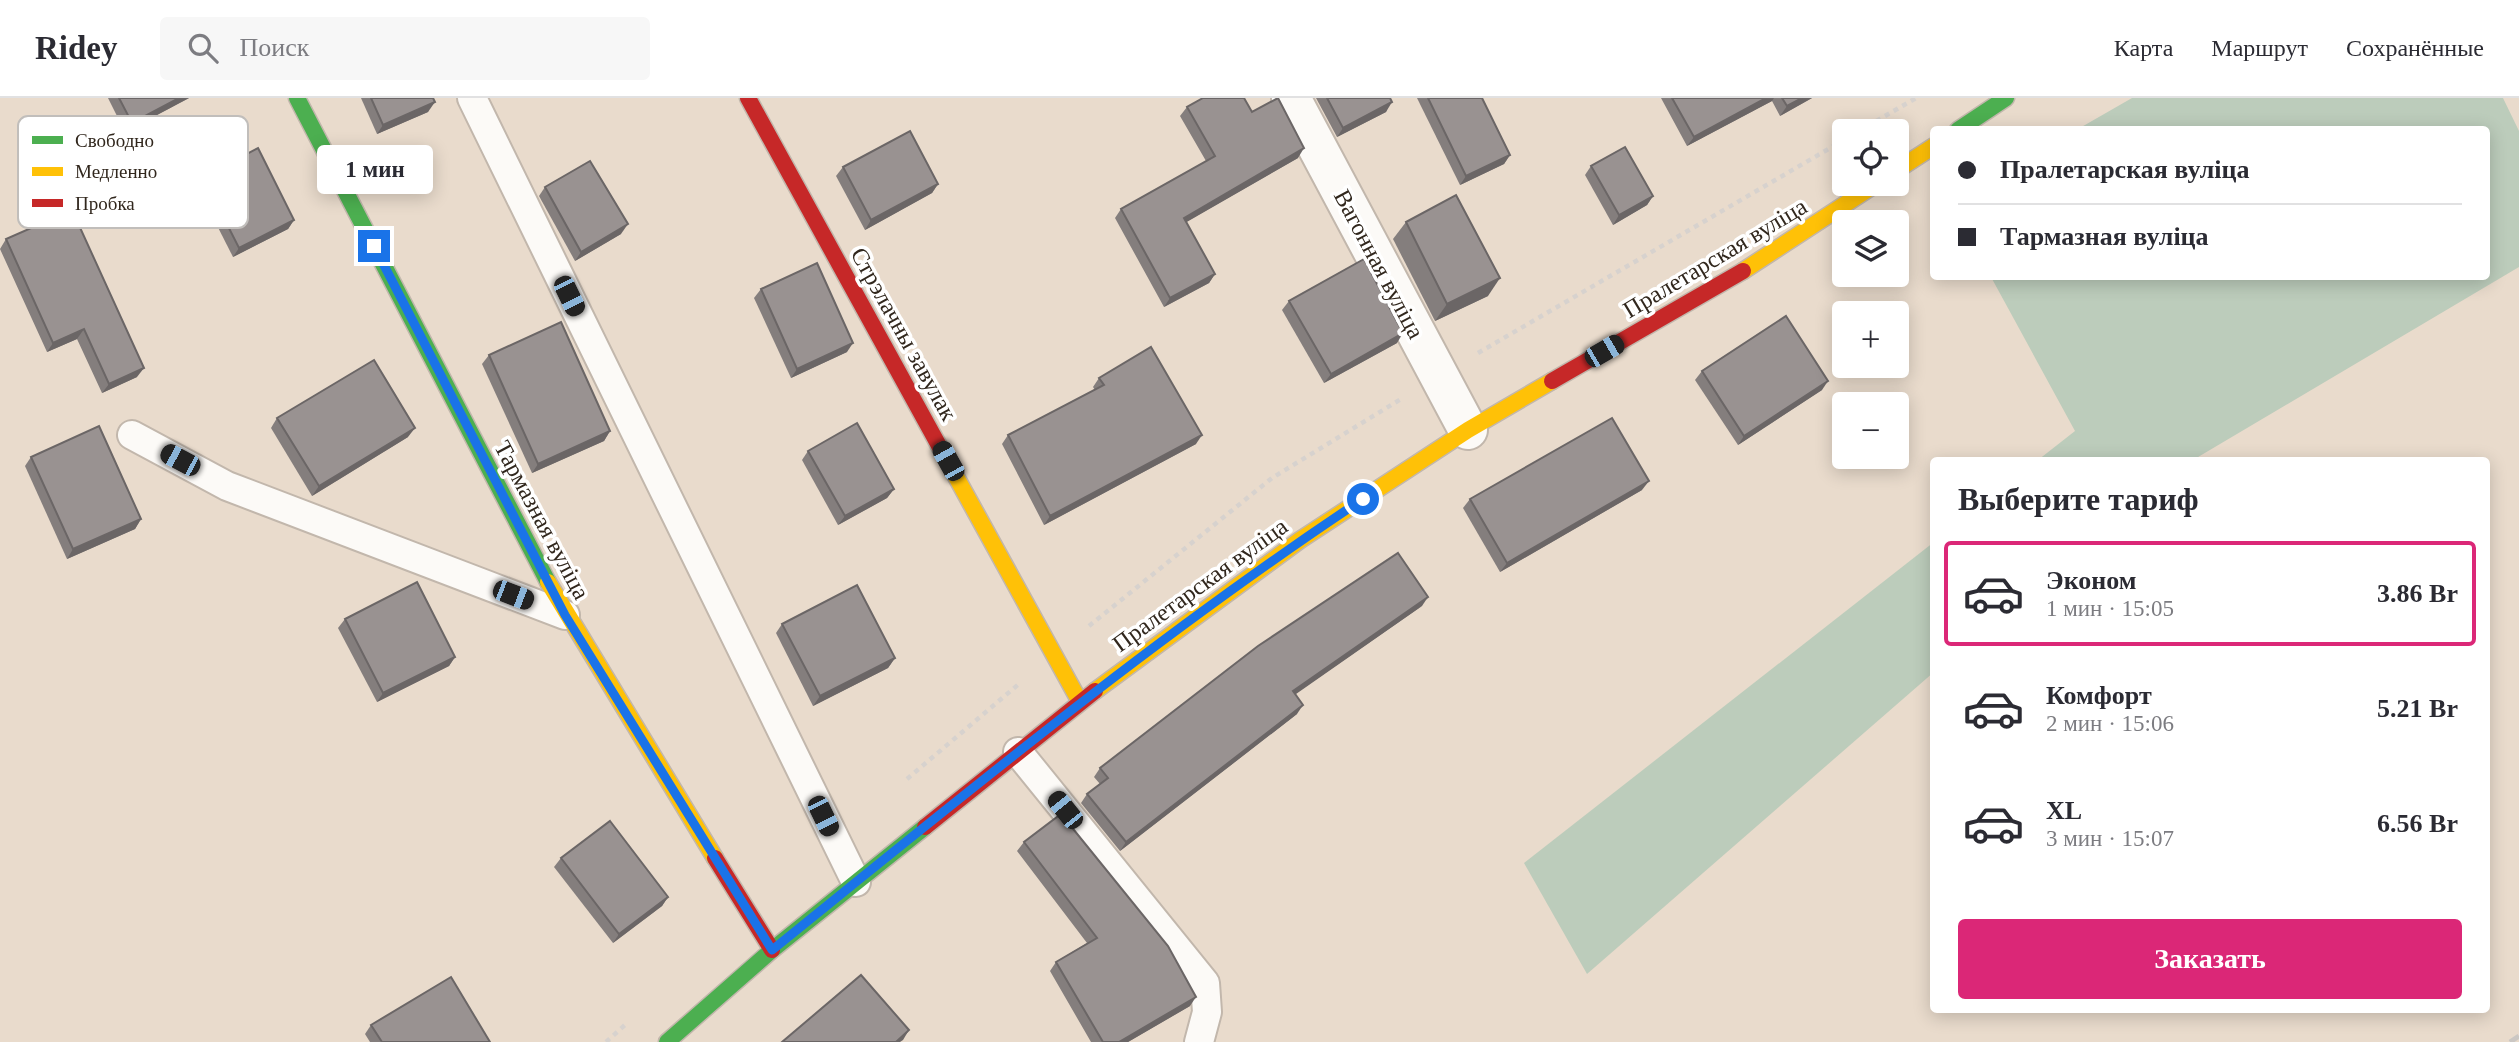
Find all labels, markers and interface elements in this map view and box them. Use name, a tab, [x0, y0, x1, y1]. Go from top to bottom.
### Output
search box	[160, 17, 650, 80]
icon: search	[184, 29, 222, 67]
text: Ridey	[35, 30, 118, 66]
text: Поиск	[240, 33, 309, 62]
text: Карта	[2114, 35, 2173, 61]
text: Маршрут	[2211, 35, 2308, 61]
text: Сохранённые	[2346, 35, 2484, 61]
legend	[18, 116, 248, 228]
map controls	[1832, 119, 1909, 469]
button: locate	[1832, 119, 1909, 196]
text: Свободно	[75, 130, 154, 151]
callout: 1 мин	[316, 144, 432, 194]
text: Пралетарская вуліца	[2000, 155, 2250, 184]
text: 1 мин	[345, 157, 405, 182]
text: Медленно	[75, 161, 157, 182]
street label: Вагонная вуліца	[1329, 185, 1429, 343]
text: Пробка	[75, 193, 135, 214]
street label: Пралетарская вуліца	[1619, 193, 1812, 323]
button: layers	[1832, 210, 1909, 287]
text: Тармазная вуліца	[2000, 222, 2209, 251]
route end	[358, 230, 390, 262]
street label: Стрэлачны завулак	[846, 243, 962, 425]
car	[551, 273, 588, 319]
button: +	[1832, 301, 1909, 378]
car	[1581, 331, 1628, 371]
button: −	[1832, 392, 1909, 469]
street label: Тармазная вуліца	[489, 436, 595, 604]
car	[929, 438, 968, 484]
car	[157, 441, 204, 479]
text: Выберите тариф	[1958, 481, 2199, 517]
route start	[1347, 483, 1379, 515]
street label: Пралетарская вуліца	[1108, 513, 1293, 657]
icon: car	[1962, 562, 2025, 625]
text: Эконом	[2046, 566, 2136, 595]
car	[490, 578, 537, 612]
text: 3.86 Br	[2377, 579, 2458, 608]
text: 1 мин · 15:05	[2046, 596, 2174, 621]
icon: car	[1962, 677, 2025, 740]
text: Комфорт	[2046, 681, 2152, 710]
text: 5.21 Br	[2377, 694, 2458, 723]
text: 2 мин · 15:06	[2046, 711, 2174, 736]
car	[1044, 787, 1087, 833]
icon: car	[1962, 792, 2025, 855]
car	[805, 793, 842, 839]
text: XL	[2046, 796, 2082, 825]
text: 6.56 Br	[2377, 809, 2458, 838]
text: 3 мин · 15:07	[2046, 826, 2174, 851]
button: Заказать	[1958, 919, 2462, 999]

